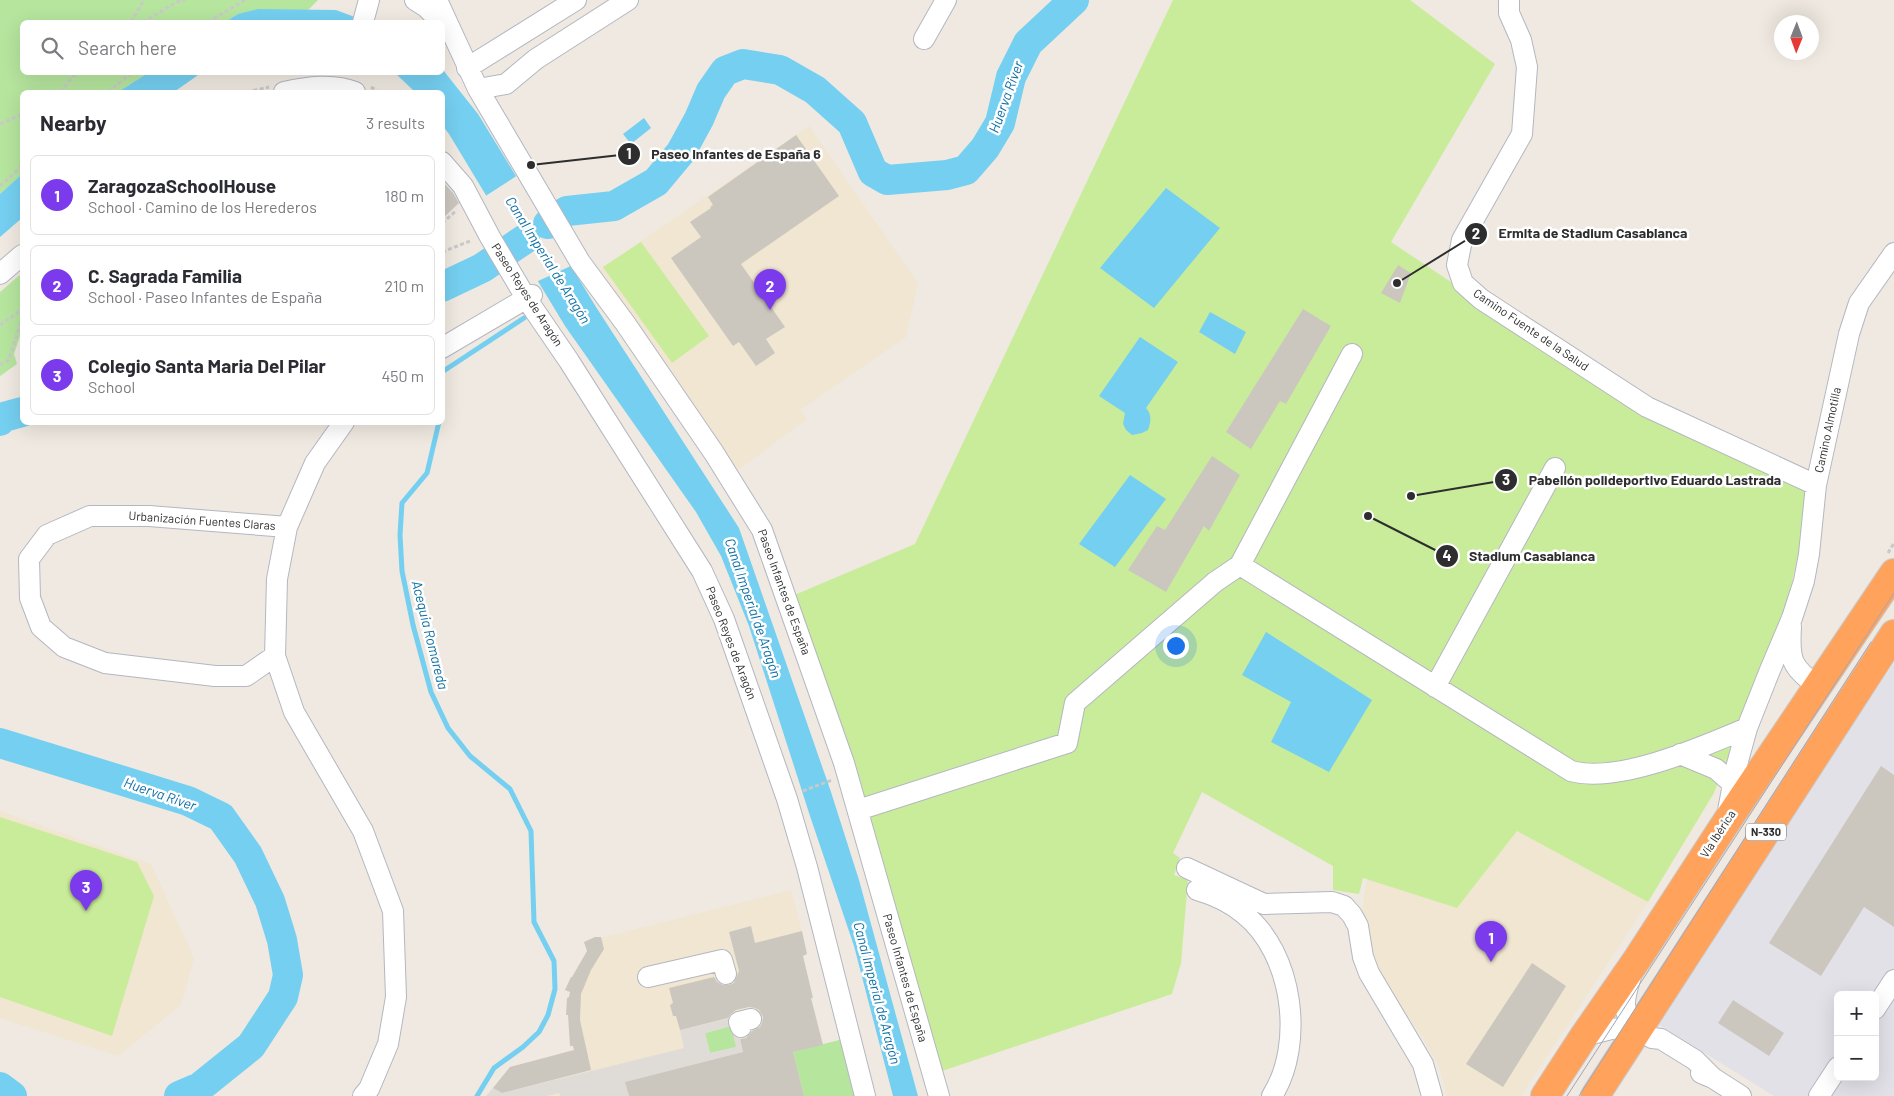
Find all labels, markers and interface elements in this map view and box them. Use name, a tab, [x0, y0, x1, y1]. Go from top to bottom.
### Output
north arrow	[1774, 15, 1819, 60]
search box	[20, 20, 445, 75]
icon: search	[38, 34, 66, 62]
text: Search here	[78, 36, 177, 59]
water label: Huerva River	[985, 58, 1027, 135]
text: Nearby	[40, 110, 106, 135]
text: 3 results	[366, 113, 425, 132]
callout: Paseo Infantes de España 6	[617, 139, 831, 168]
text: 1	[626, 144, 632, 162]
text: Paseo Infantes de España 6	[651, 145, 821, 162]
text: ZaragozaSchoolHouse	[88, 174, 276, 197]
text: 1	[54, 186, 60, 205]
text: 180 m	[385, 186, 424, 205]
water label: Canal Imperial de Aragón	[502, 193, 595, 326]
text: School · Camino de los Herederos	[88, 197, 317, 216]
callout: Ermita de Stadium Casablanca	[1464, 219, 1697, 248]
text: 2	[1472, 224, 1480, 242]
text: Ermita de Stadium Casablanca	[1499, 224, 1687, 241]
street label: Paseo Reyes de Aragón	[489, 240, 566, 349]
text: C. Sagrada Familia	[88, 264, 242, 287]
pin: 2	[754, 269, 786, 310]
text: 2	[53, 276, 61, 295]
text: 210 m	[385, 276, 424, 295]
street label: Camino Fuente de la Salud	[1471, 285, 1592, 373]
text: School · Paseo Infantes de España	[88, 287, 322, 306]
text: Colegio Santa Maria Del Pilar	[88, 354, 326, 377]
text: 3	[53, 366, 61, 385]
text: 450 m	[381, 366, 424, 385]
text: School	[88, 377, 135, 396]
street label: Camino Almotilla	[1811, 386, 1843, 474]
callout: Pabellón polideportivo Eduardo Lastrada	[1493, 466, 1791, 495]
text: 3	[1502, 470, 1510, 488]
text: Pabellón polideportivo Eduardo Lastrada	[1529, 471, 1781, 488]
street label: Urbanización Fuentes Claras	[128, 508, 276, 532]
street label: Paseo Infantes de España	[756, 527, 814, 657]
water label: Canal Imperial de Aragón	[722, 536, 785, 680]
callout: Stadium Casablanca	[1434, 541, 1605, 570]
text: 4	[1442, 546, 1452, 564]
text: Stadium Casablanca	[1469, 547, 1595, 564]
water label: Acequia Romareda	[409, 579, 452, 691]
street label: Paseo Reyes de Aragón	[704, 584, 760, 701]
your location	[1163, 633, 1189, 659]
water label: Huerva River	[122, 773, 199, 814]
street label: Vía Ibérica	[1697, 807, 1738, 860]
road number: N-330	[1746, 824, 1786, 840]
pin: 3	[70, 870, 102, 911]
street label: Paseo Infantes de España	[881, 912, 931, 1044]
water label: Canal Imperial de Aragón	[850, 920, 905, 1066]
pin: 1	[1475, 921, 1507, 962]
map controls	[1834, 991, 1879, 1081]
button: +	[1834, 991, 1879, 1036]
button: −	[1834, 1036, 1879, 1081]

